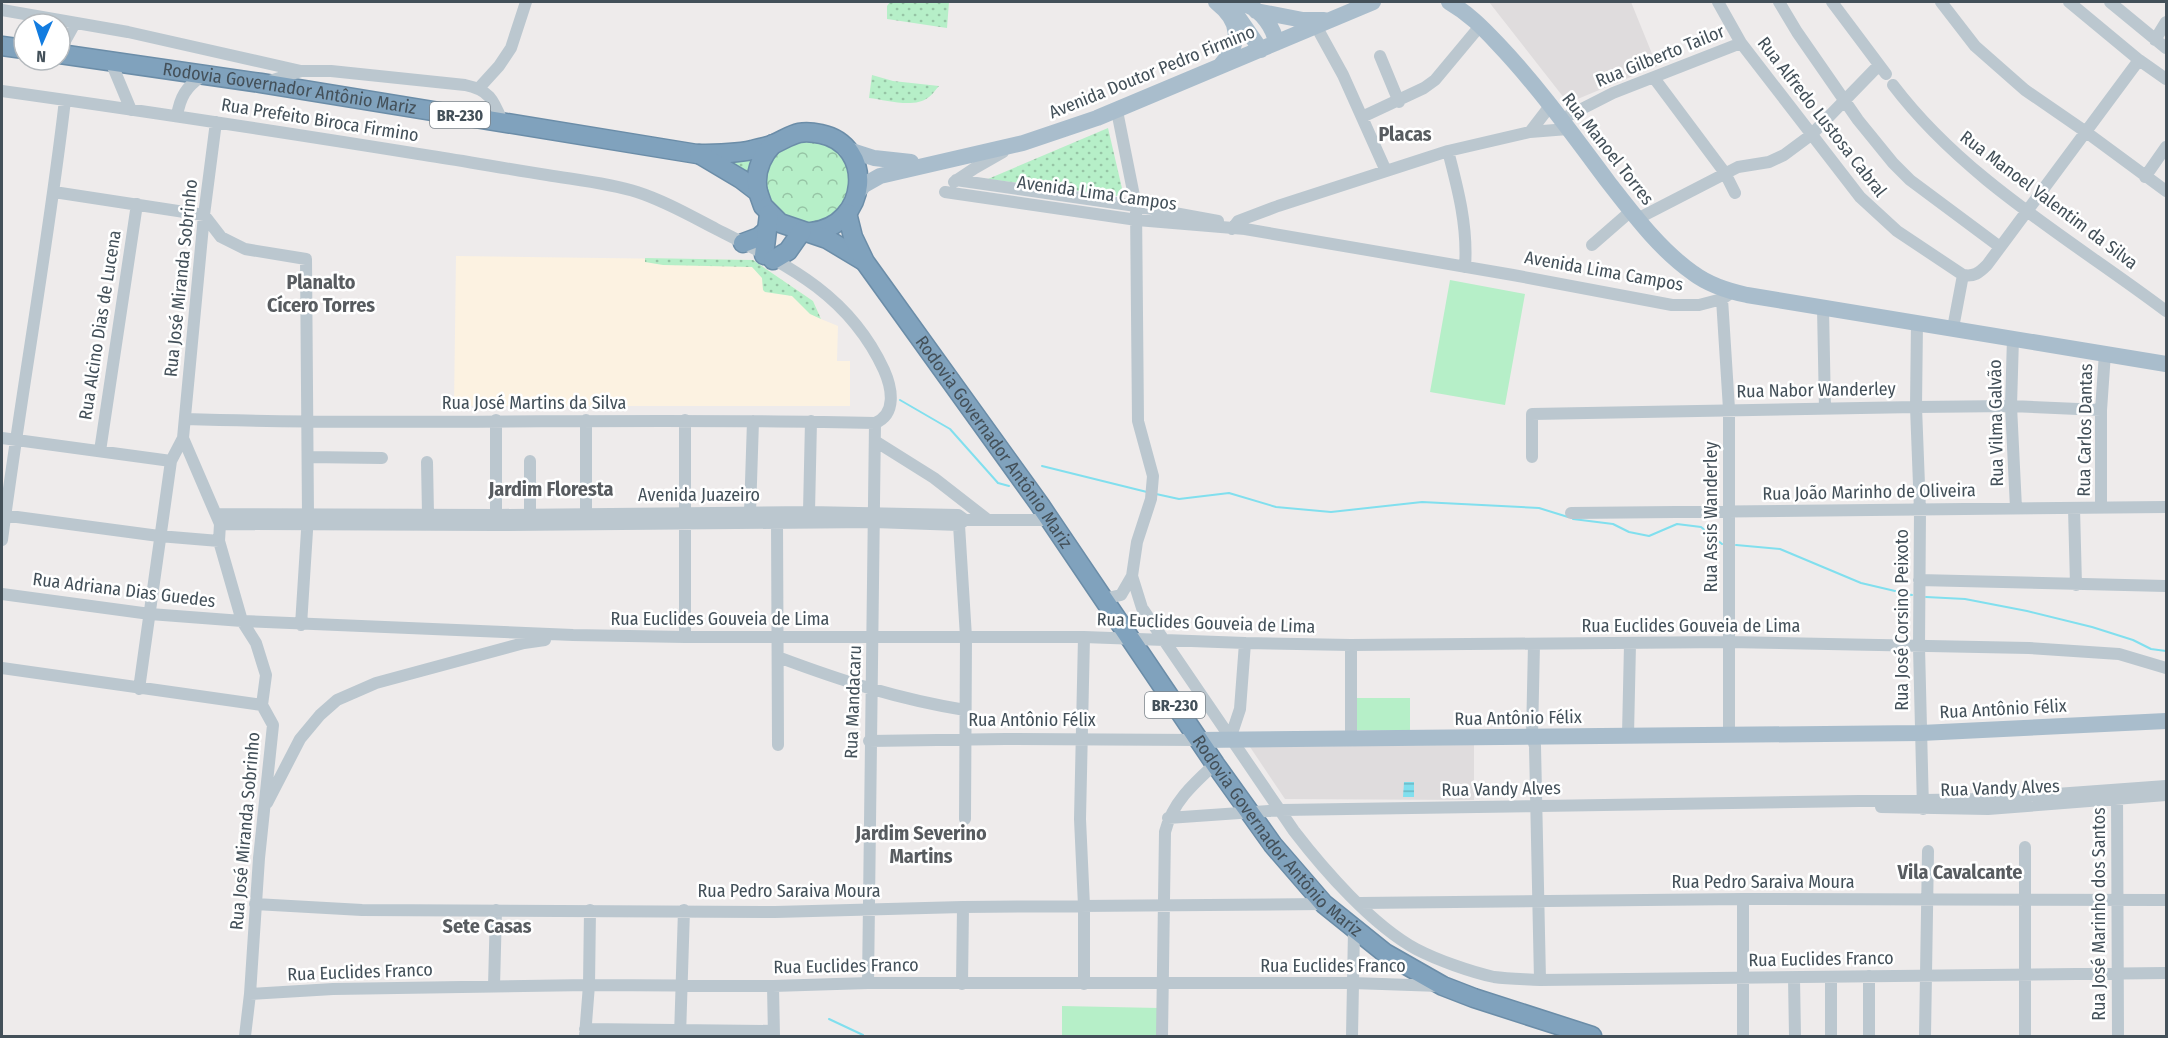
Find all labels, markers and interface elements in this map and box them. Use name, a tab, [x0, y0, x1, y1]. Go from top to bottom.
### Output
north arrow	[12, 12, 72, 72]
street label: Rua Gilberto Tailor	[1592, 20, 1728, 92]
street label: Avenida Doutor Pedro Firmino	[1046, 21, 1258, 123]
street label: Rua Alfredo Lustosa Cabral	[1753, 33, 1891, 202]
text: N	[36, 47, 47, 66]
street label: Rodovia Governador Antônio Mariz	[161, 58, 418, 119]
street label: Rua Manoel Torres	[1557, 89, 1659, 210]
street label: Rua Prefeito Biroca Firmino	[220, 94, 420, 146]
road number: BR-230	[430, 102, 490, 128]
district label: Placas	[1378, 122, 1432, 146]
street label: Rua Manoel Valentim da Silva	[1956, 126, 2142, 274]
street label: Avenida Lima Campos	[1016, 171, 1178, 215]
street label: Rua José Miranda Sobrinho	[160, 178, 202, 378]
street label: Rua Alcino Dias de Lucena	[74, 228, 126, 421]
street label: Avenida Lima Campos	[1523, 246, 1685, 296]
district label: Planalto Cícero Torres	[267, 270, 375, 317]
street label: Rodovia Governador Antônio Mariz	[911, 331, 1077, 553]
street label: Rua Vilma Galvão	[1984, 359, 2008, 487]
street label: Rua Carlos Dantas	[2073, 363, 2097, 497]
street label: Rua Nabor Wanderley	[1736, 378, 1896, 402]
street label: Rua José Martins da Silva	[442, 392, 626, 414]
street label: Rua Assis Wanderley	[1700, 442, 1722, 592]
district label: Jardim Floresta	[487, 477, 614, 501]
street label: Rua João Marinho de Oliveira	[1762, 479, 1976, 505]
street label: Avenida Juazeiro	[638, 484, 760, 506]
street label: Rua José Corsino Peixoto	[1891, 529, 1913, 711]
street label: Rua Adriana Dias Guedes	[31, 568, 217, 612]
street label: Rua Euclides Gouveia de Lima	[611, 608, 830, 630]
street label: Rua Euclides Gouveia de Lima	[1096, 608, 1316, 638]
street label: Rua Euclides Gouveia de Lima	[1582, 615, 1801, 637]
street label: Rua Mandacaru	[840, 645, 866, 759]
road number: BR-230	[1145, 692, 1205, 718]
street label: Rua Antônio Félix	[1939, 695, 2067, 723]
street label: Rua Antônio Félix	[1454, 706, 1582, 730]
street label: Rua Antônio Félix	[968, 709, 1096, 731]
street label: Rua José Miranda Sobrinho	[225, 731, 265, 931]
street label: Rodovia Governador Antônio Mariz	[1188, 731, 1367, 941]
street label: Rua Vandy Alves	[1940, 775, 2060, 801]
street label: Rua Vandy Alves	[1441, 777, 1561, 801]
street label: Rua José Marinho dos Santos	[2088, 807, 2110, 1021]
district label: Jardim Severino Martins	[854, 821, 987, 868]
district label: Vila Cavalcante	[1897, 860, 2022, 884]
street label: Rua Pedro Saraiva Moura	[1671, 871, 1855, 893]
street label: Rua Pedro Saraiva Moura	[697, 880, 881, 902]
district label: Sete Casas	[443, 914, 532, 938]
street label: Rua Euclides Franco	[1748, 947, 1894, 971]
street label: Rua Euclides Franco	[773, 954, 919, 978]
street label: Rua Euclides Franco	[1260, 955, 1406, 977]
street label: Rua Euclides Franco	[287, 958, 433, 986]

